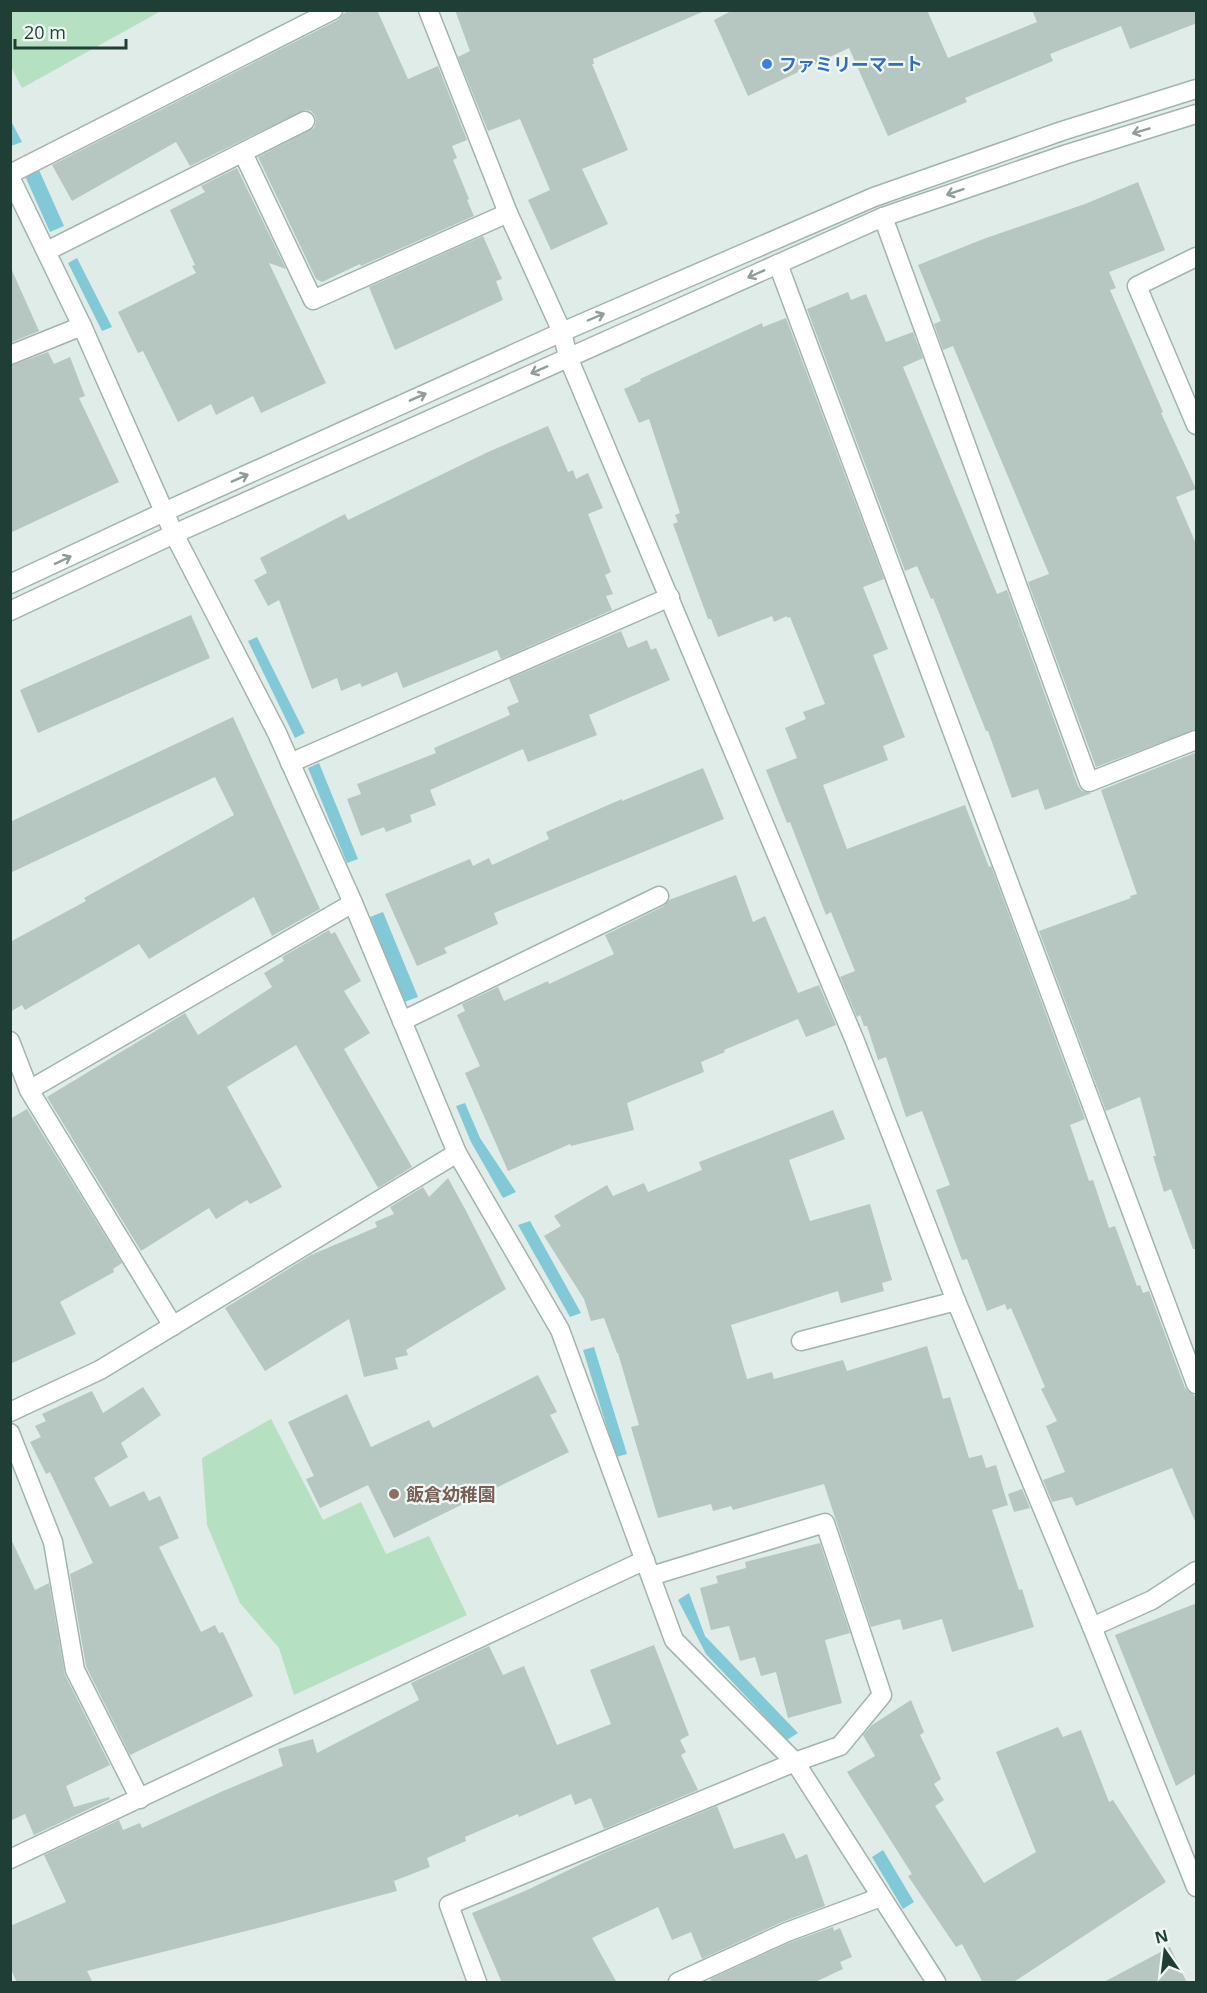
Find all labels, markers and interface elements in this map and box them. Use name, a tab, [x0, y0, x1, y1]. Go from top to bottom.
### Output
scale bar	[15, 12, 126, 50]
text: 20 m	[24, 20, 66, 44]
place label: ファミリーマート	[779, 52, 923, 76]
marker: ファミリーマート	[760, 57, 774, 71]
one-way arrow	[1132, 126, 1151, 137]
one-way arrow	[947, 188, 965, 199]
one-way arrow	[747, 269, 765, 280]
one-way arrow	[587, 311, 605, 322]
one-way arrow	[531, 365, 549, 376]
one-way arrow	[409, 391, 427, 403]
one-way arrow	[231, 471, 249, 483]
one-way arrow	[54, 553, 72, 565]
place label: 飯倉幼稚園	[406, 1482, 496, 1506]
marker: 飯倉幼稚園	[387, 1487, 401, 1501]
north arrow	[1135, 1921, 1195, 1981]
text: N	[1152, 1924, 1170, 1949]

